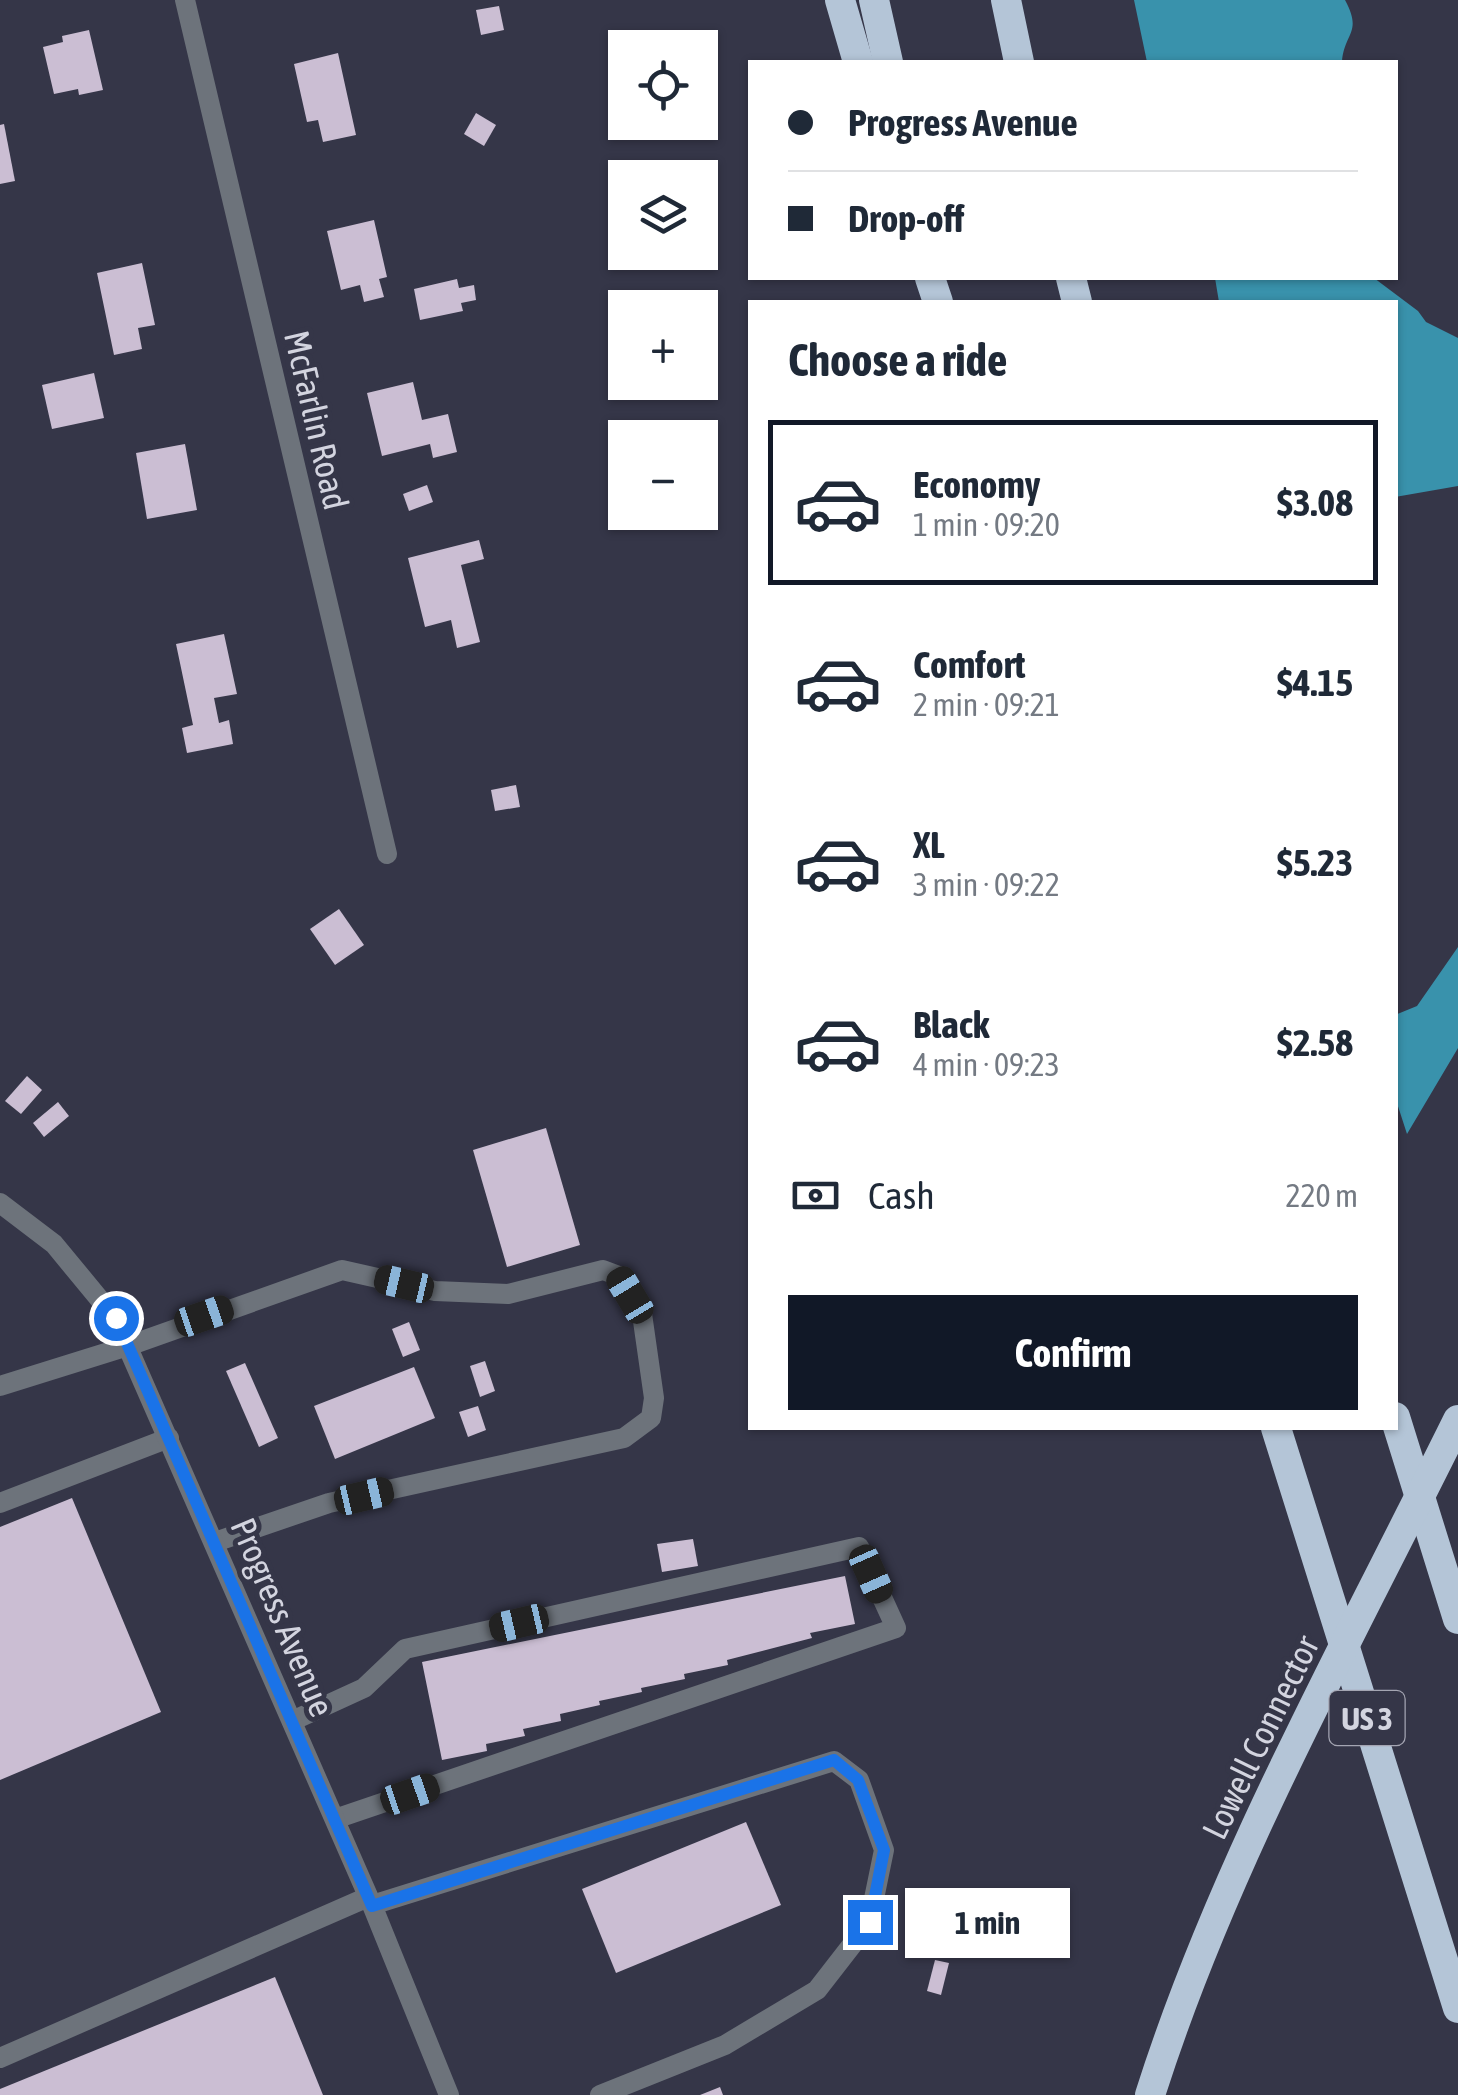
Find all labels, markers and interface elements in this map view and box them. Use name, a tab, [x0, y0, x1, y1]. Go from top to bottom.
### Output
map controls	[608, 30, 718, 530]
button: locate	[608, 30, 718, 140]
text: Progress Avenue	[848, 101, 1078, 144]
button: layers	[608, 160, 718, 270]
text: Drop-off	[848, 197, 964, 240]
button: +	[608, 290, 718, 400]
street label: McFarlin Road	[277, 327, 357, 513]
text: Choose a ride	[788, 334, 1007, 386]
button: −	[608, 420, 718, 530]
icon: car	[793, 458, 883, 548]
text: Economy	[913, 463, 1040, 506]
text: $3.08	[1277, 481, 1353, 524]
text: 1 min · 09:20	[913, 506, 1060, 543]
icon: car	[793, 638, 883, 728]
text: Comfort	[913, 643, 1025, 686]
text: $4.15	[1277, 661, 1353, 704]
text: 2 min · 09:21	[913, 686, 1060, 723]
icon: car	[793, 818, 883, 908]
text: XL	[913, 823, 945, 866]
text: $5.23	[1277, 841, 1353, 884]
text: 3 min · 09:22	[913, 866, 1060, 903]
icon: car	[793, 998, 883, 1088]
text: Black	[913, 1003, 990, 1046]
text: $2.58	[1277, 1021, 1353, 1064]
text: 4 min · 09:23	[913, 1046, 1060, 1083]
icon: cash	[788, 1168, 843, 1223]
text: Cash	[868, 1174, 935, 1217]
text: 220 m	[1285, 1177, 1358, 1214]
car	[602, 1262, 658, 1328]
car	[371, 1263, 437, 1305]
car	[171, 1292, 237, 1340]
button: Confirm	[788, 1295, 1358, 1410]
route start	[94, 1296, 139, 1341]
car	[331, 1475, 397, 1517]
street label: Progress Avenue	[223, 1512, 343, 1722]
car	[845, 1540, 897, 1608]
car	[486, 1602, 552, 1644]
street label: Lowell Connector	[1194, 1628, 1327, 1845]
road number: US 3	[1330, 1691, 1404, 1745]
car	[377, 1770, 443, 1818]
callout: 1 min	[905, 1887, 1070, 1957]
route end	[848, 1900, 893, 1945]
text: 1 min	[955, 1904, 1020, 1941]

